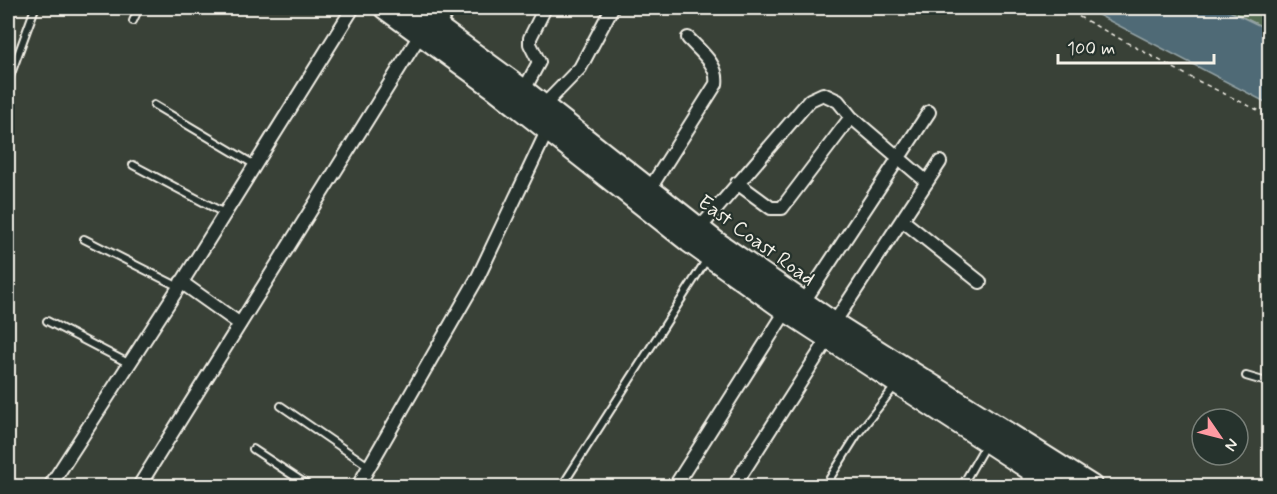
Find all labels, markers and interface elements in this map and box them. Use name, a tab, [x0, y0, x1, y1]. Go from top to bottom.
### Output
scale bar	[1058, 27, 1214, 65]
text: 100 m	[1067, 37, 1115, 61]
street label: East Coast Road	[692, 189, 821, 293]
north arrow	[1190, 407, 1250, 467]
text: N	[1219, 434, 1243, 455]

